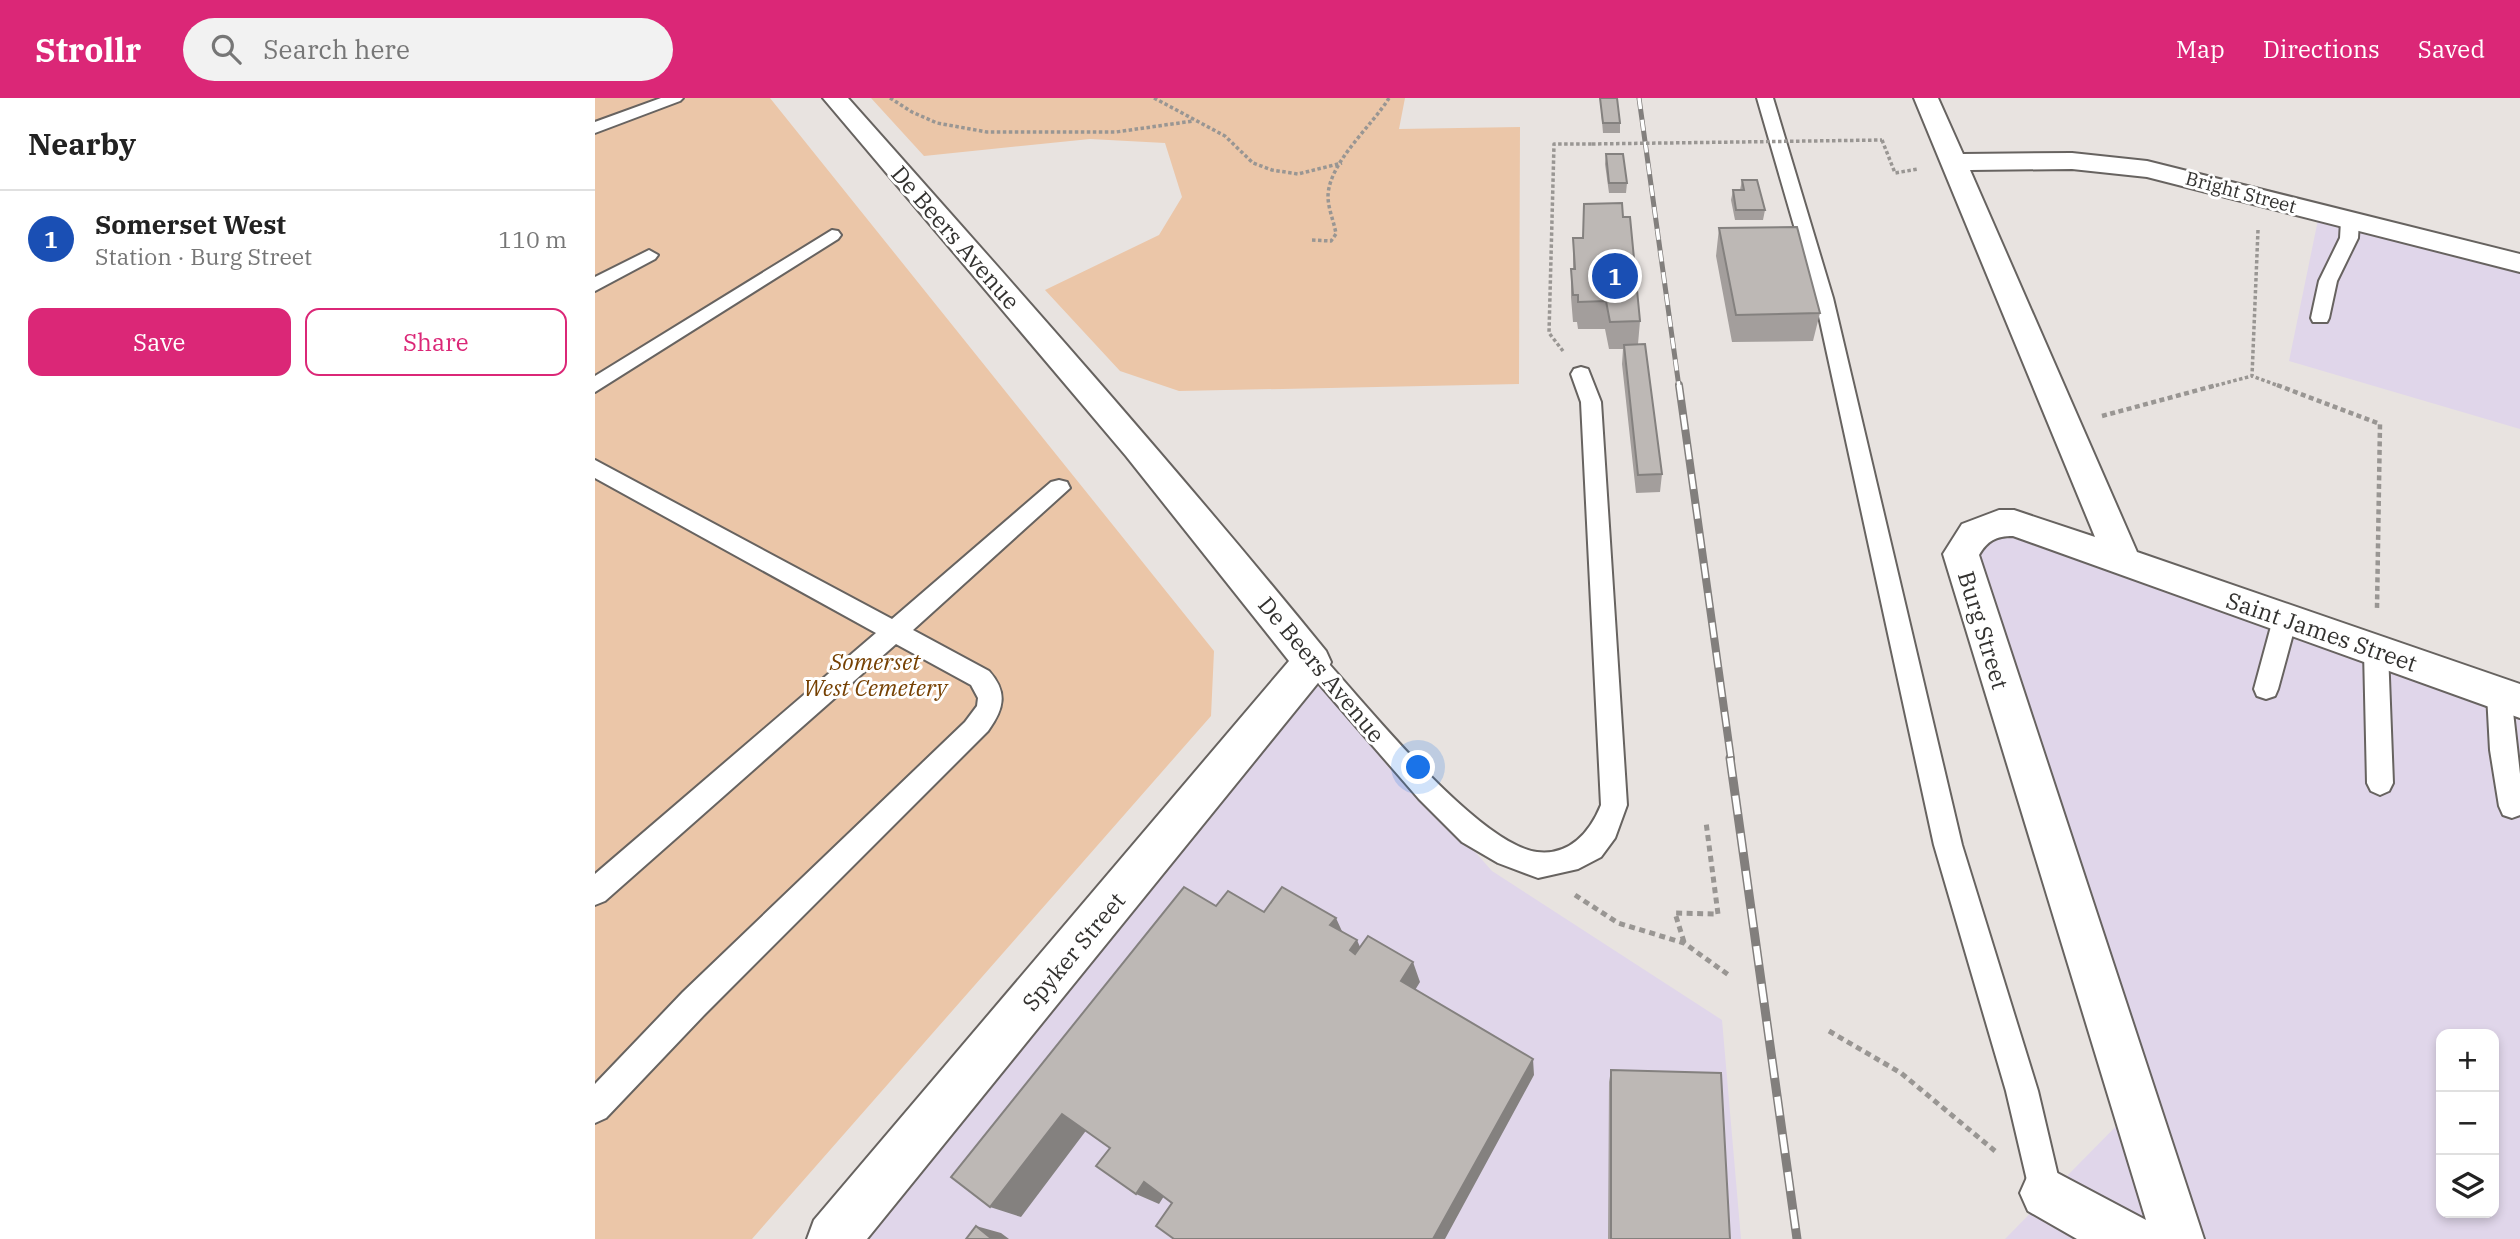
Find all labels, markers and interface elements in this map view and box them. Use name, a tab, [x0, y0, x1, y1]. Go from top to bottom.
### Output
search box	[183, 18, 673, 81]
text: Strollr	[35, 28, 141, 71]
icon: search	[207, 30, 245, 68]
text: Search here	[263, 32, 410, 66]
text: Map	[2176, 33, 2225, 65]
text: Directions	[2263, 33, 2380, 65]
text: Saved	[2418, 33, 2485, 65]
text: Nearby	[28, 124, 136, 163]
street label: De Beers Avenue	[885, 159, 1027, 315]
street label: Bright Street	[2183, 166, 2299, 218]
text: Somerset West	[95, 207, 286, 241]
text: 1	[44, 224, 58, 254]
text: 110 m	[498, 224, 567, 254]
text: Station · Burg Street	[95, 241, 312, 271]
pin: 1	[1592, 250, 1638, 302]
button: Save	[28, 308, 291, 376]
button: Share	[305, 308, 567, 376]
street label: Burg Street	[1952, 567, 2016, 693]
street label: Saint James Street	[2223, 584, 2421, 678]
street label: De Beers Avenue	[1252, 590, 1392, 748]
park label: Somerset West Cemetery	[803, 646, 949, 702]
your location	[1401, 750, 1435, 784]
street label: Spyker Street	[1015, 886, 1131, 1016]
map controls	[2436, 1029, 2499, 1218]
button: +	[2436, 1029, 2499, 1092]
button: −	[2436, 1092, 2499, 1155]
button: layers	[2436, 1155, 2499, 1218]

